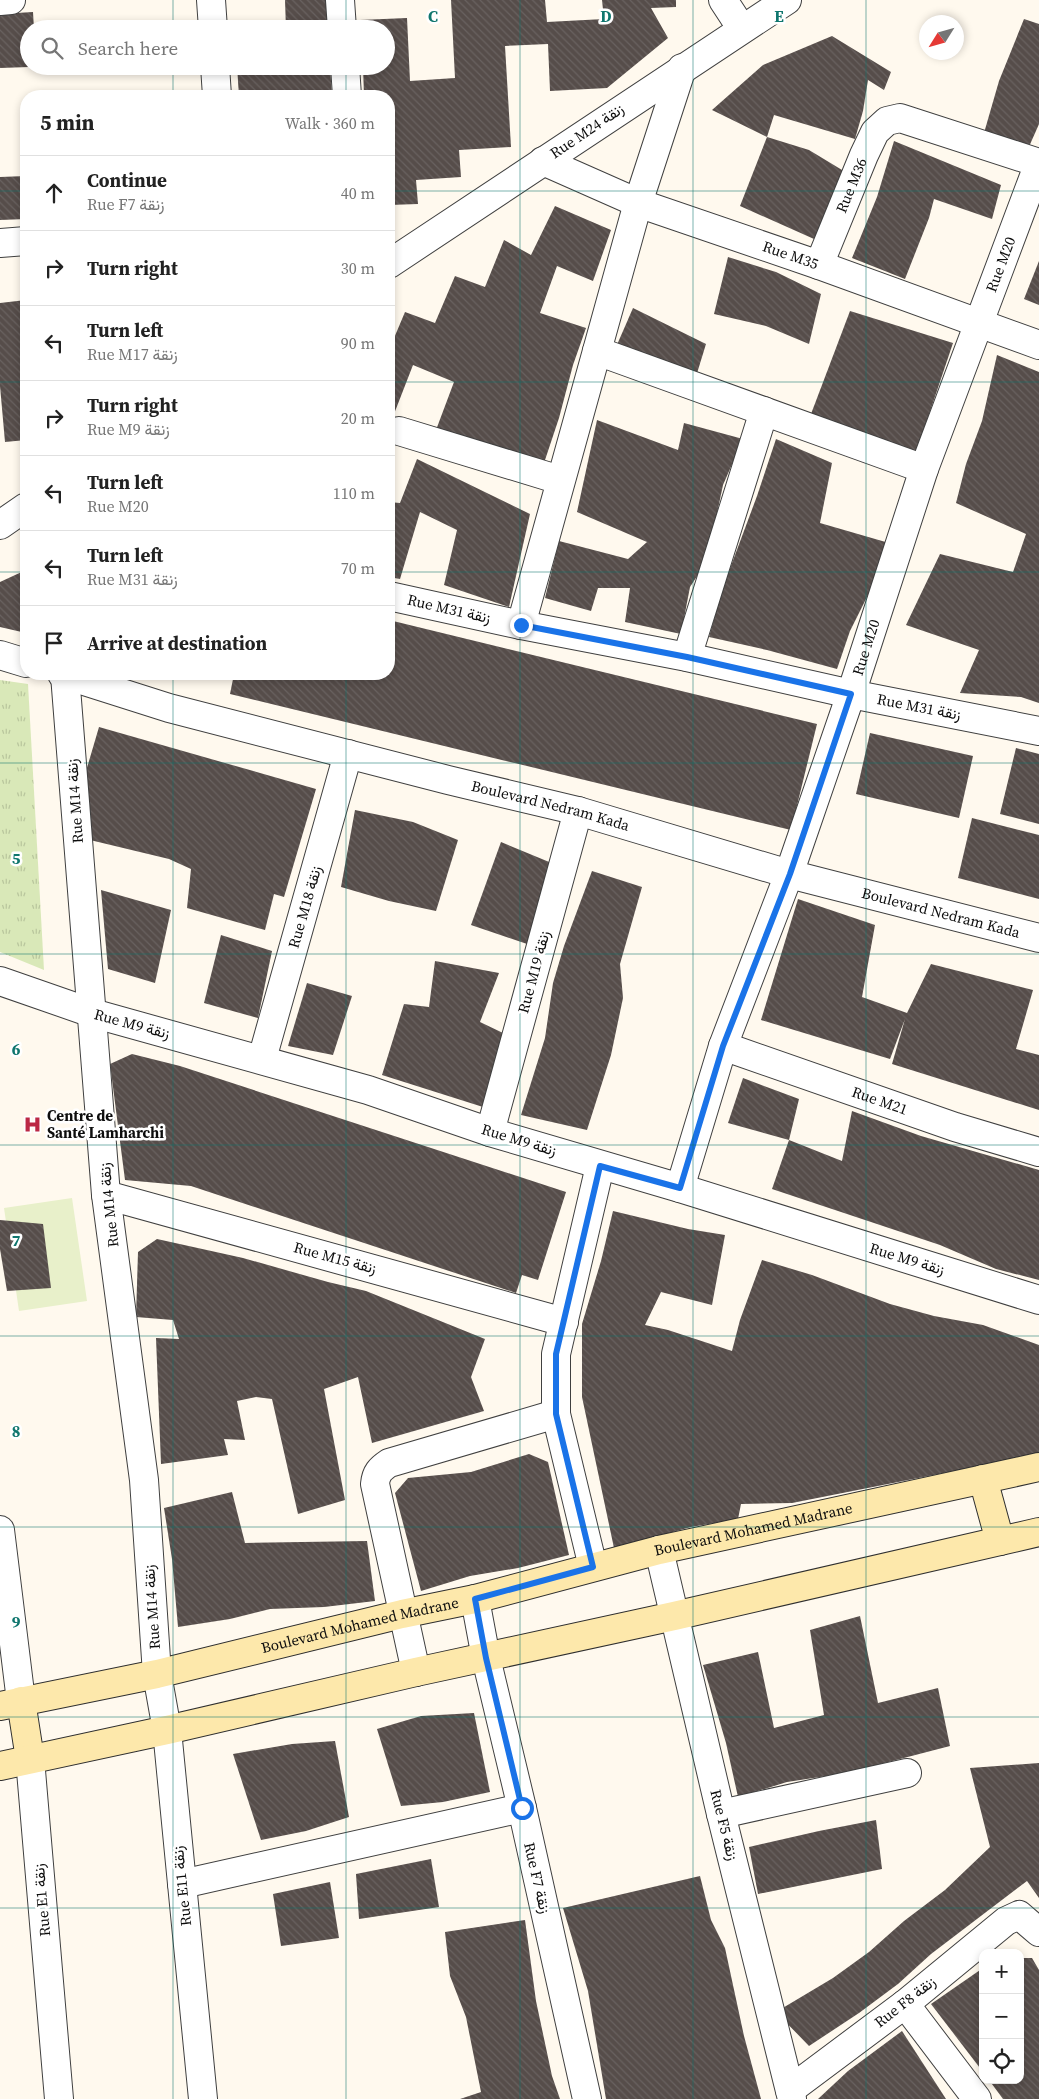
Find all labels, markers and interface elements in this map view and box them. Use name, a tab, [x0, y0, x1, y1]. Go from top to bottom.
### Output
text: C	[428, 5, 438, 27]
text: D	[600, 5, 612, 27]
text: E	[774, 5, 784, 27]
north arrow	[919, 15, 964, 60]
search box	[20, 20, 395, 75]
icon: search	[38, 34, 66, 62]
text: Search here	[78, 35, 178, 61]
street label: Rue M24 زنقة	[546, 98, 628, 163]
text: 5 min	[40, 108, 95, 137]
text: Walk · 360 m	[285, 112, 375, 134]
street label: Rue M36	[830, 154, 872, 216]
text: Continue	[87, 167, 167, 193]
icon: ahead	[40, 179, 68, 207]
text: 40 m	[341, 182, 375, 204]
text: Rue F7 زنقة	[87, 193, 165, 215]
street label: Rue M20	[980, 233, 1020, 295]
street label: Rue M35	[760, 235, 821, 274]
icon: right	[40, 254, 68, 282]
text: Turn right	[87, 255, 178, 281]
text: 30 m	[341, 257, 375, 279]
text: Turn left	[87, 317, 163, 343]
icon: left	[40, 329, 68, 357]
text: 90 m	[341, 332, 375, 354]
text: Rue M17 زنقة	[87, 343, 178, 365]
text: Turn right	[87, 392, 178, 418]
icon: right	[40, 404, 68, 432]
text: 20 m	[341, 407, 375, 429]
text: Rue M9 زنقة	[87, 418, 170, 440]
text: Turn left	[87, 469, 163, 495]
icon: left	[40, 479, 68, 507]
text: 110 m	[333, 482, 375, 504]
text: Rue M20	[87, 495, 149, 517]
text: Turn left	[87, 542, 163, 568]
icon: left	[40, 554, 68, 582]
text: 70 m	[341, 557, 375, 579]
text: Rue M31 زنقة	[87, 568, 178, 590]
street label: Rue M31 زنقة	[405, 589, 493, 628]
route end	[510, 614, 533, 637]
street label: Rue M20	[847, 616, 885, 678]
icon: arrive	[40, 629, 68, 657]
text: Arrive at destination	[87, 630, 267, 656]
street label: Rue M31 زنقة	[875, 688, 963, 725]
street label: Rue M14 زنقة	[61, 758, 88, 844]
street label: Boulevard Nedram Kada	[469, 775, 633, 836]
text: 5	[12, 847, 21, 869]
street label: Rue M18 زنقة	[283, 863, 326, 951]
street label: Boulevard Nedram Kada	[860, 882, 1023, 943]
street label: Rue M19 زنقة	[512, 928, 555, 1016]
street label: Rue M9 زنقة	[92, 1003, 172, 1044]
text: 6	[12, 1038, 21, 1060]
street label: Rue M21	[849, 1081, 911, 1120]
place label: Centre de Santé Lamharchi	[47, 1105, 164, 1143]
hospital icon: Centre de Santé Lamharchi	[23, 1115, 43, 1135]
street label: Rue M9 زنقة	[479, 1118, 559, 1161]
street label: Rue M14 زنقة	[94, 1162, 123, 1248]
text: 7	[12, 1229, 21, 1251]
street label: Rue M15 زنقة	[291, 1236, 379, 1279]
street label: Rue M9 زنقة	[867, 1237, 947, 1280]
text: 8	[12, 1420, 20, 1442]
street label: Boulevard Mohamed Madrane	[652, 1497, 855, 1561]
street label: Rue M14 زنقة	[138, 1564, 165, 1650]
street label: Boulevard Mohamed Madrane	[259, 1592, 461, 1658]
text: 9	[12, 1611, 21, 1633]
street label: Rue F5 زنقة	[706, 1787, 743, 1863]
route start	[511, 1797, 534, 1820]
street label: Rue F7 زنقة	[519, 1840, 556, 1916]
street label: Rue E11 زنقة	[167, 1845, 196, 1927]
street label: Rue E1 زنقة	[28, 1863, 55, 1937]
map controls	[979, 1949, 1024, 2084]
button: +	[979, 1949, 1024, 1994]
street label: Rue F8 زنقة	[870, 1971, 940, 2032]
button: −	[979, 1994, 1024, 2039]
button: locate	[979, 2039, 1024, 2084]

